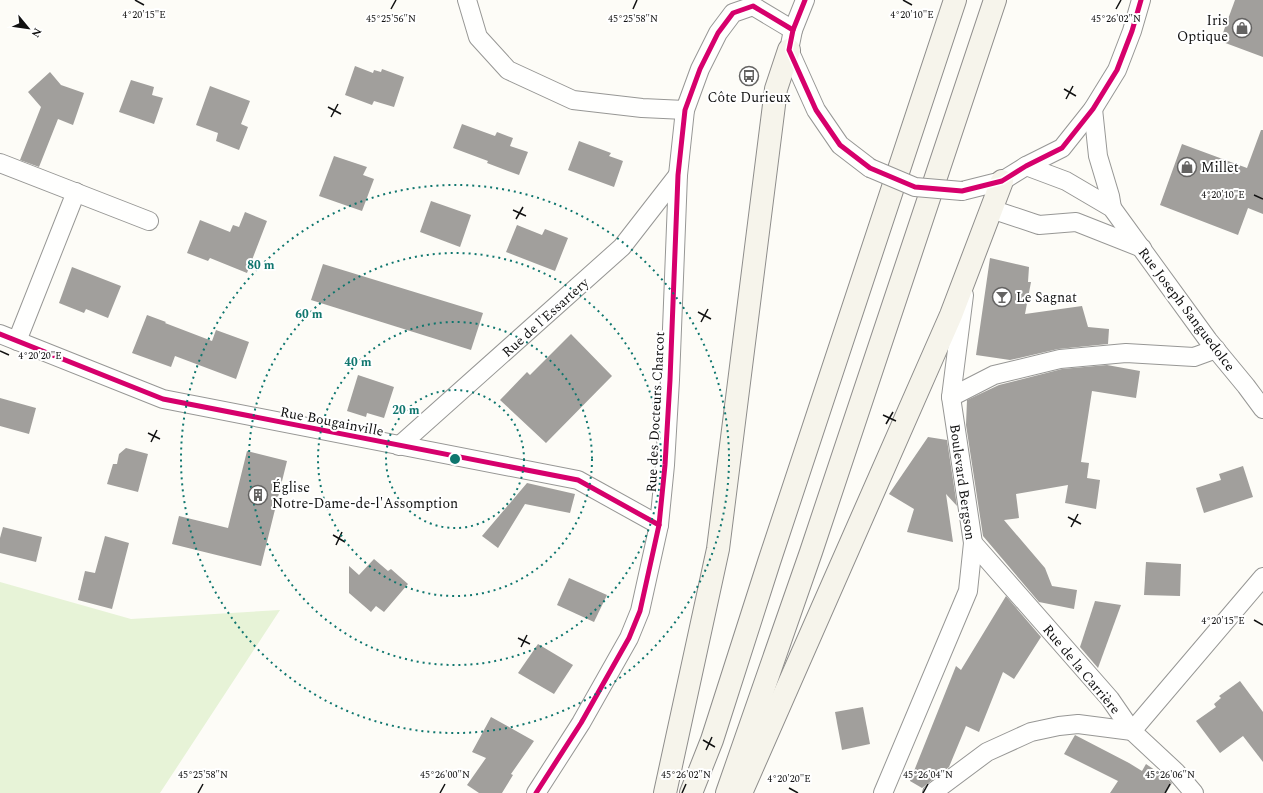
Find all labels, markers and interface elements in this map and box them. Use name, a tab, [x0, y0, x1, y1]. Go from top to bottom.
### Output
text: 4°20'15"E	[122, 7, 166, 23]
text: 4°20'10"E	[890, 7, 934, 23]
north arrow	[8, 8, 48, 48]
place label: Iris Optique	[1177, 10, 1228, 47]
text: 45°25'56"N	[366, 11, 416, 27]
text: 45°25'58"N	[608, 11, 658, 27]
text: 45°26'02"N	[1091, 11, 1141, 27]
shop icon: Iris Optique	[1231, 17, 1253, 39]
text: N	[27, 25, 46, 41]
bus stop icon: Côte Durieux	[738, 65, 760, 87]
place label: Côte Durieux	[707, 87, 791, 108]
shop icon: Millet	[1176, 156, 1198, 178]
place label: Millet	[1201, 157, 1239, 178]
text: 4°20'10"E	[1201, 187, 1245, 203]
street label: Rue Joseph Sanguedolce	[1133, 243, 1240, 376]
text: 80 m	[247, 256, 275, 275]
street label: Rue de l'Essartery	[497, 272, 594, 362]
bar icon: Le Sagnat	[991, 286, 1013, 308]
place label: Le Sagnat	[1016, 287, 1077, 308]
text: 60 m	[295, 305, 323, 324]
street label: Rue des Docteurs Charcot	[641, 331, 670, 493]
text: 4°20'20"E	[18, 348, 62, 364]
text: 40 m	[344, 353, 372, 372]
street label: Rue Bougainville	[278, 401, 386, 442]
text: 20 m	[392, 401, 420, 420]
street label: Boulevard Bergson	[944, 423, 981, 541]
centre of rings	[448, 452, 462, 466]
place label: Église Notre-Dame-de-l'Assomption	[272, 477, 458, 514]
building icon: Église Notre-Dame-de-l'Assomption	[247, 484, 269, 506]
text: 4°20'15"E	[1201, 613, 1245, 629]
street label: Rue de la Carrière	[1038, 620, 1126, 719]
text: 45°25'58"N	[178, 767, 228, 783]
text: 45°26'00"N	[420, 767, 470, 783]
text: 45°26'02"N	[661, 767, 711, 783]
text: 45°26'04"N	[903, 767, 953, 783]
text: 45°26'06"N	[1145, 767, 1195, 783]
text: 4°20'20"E	[767, 771, 811, 787]

